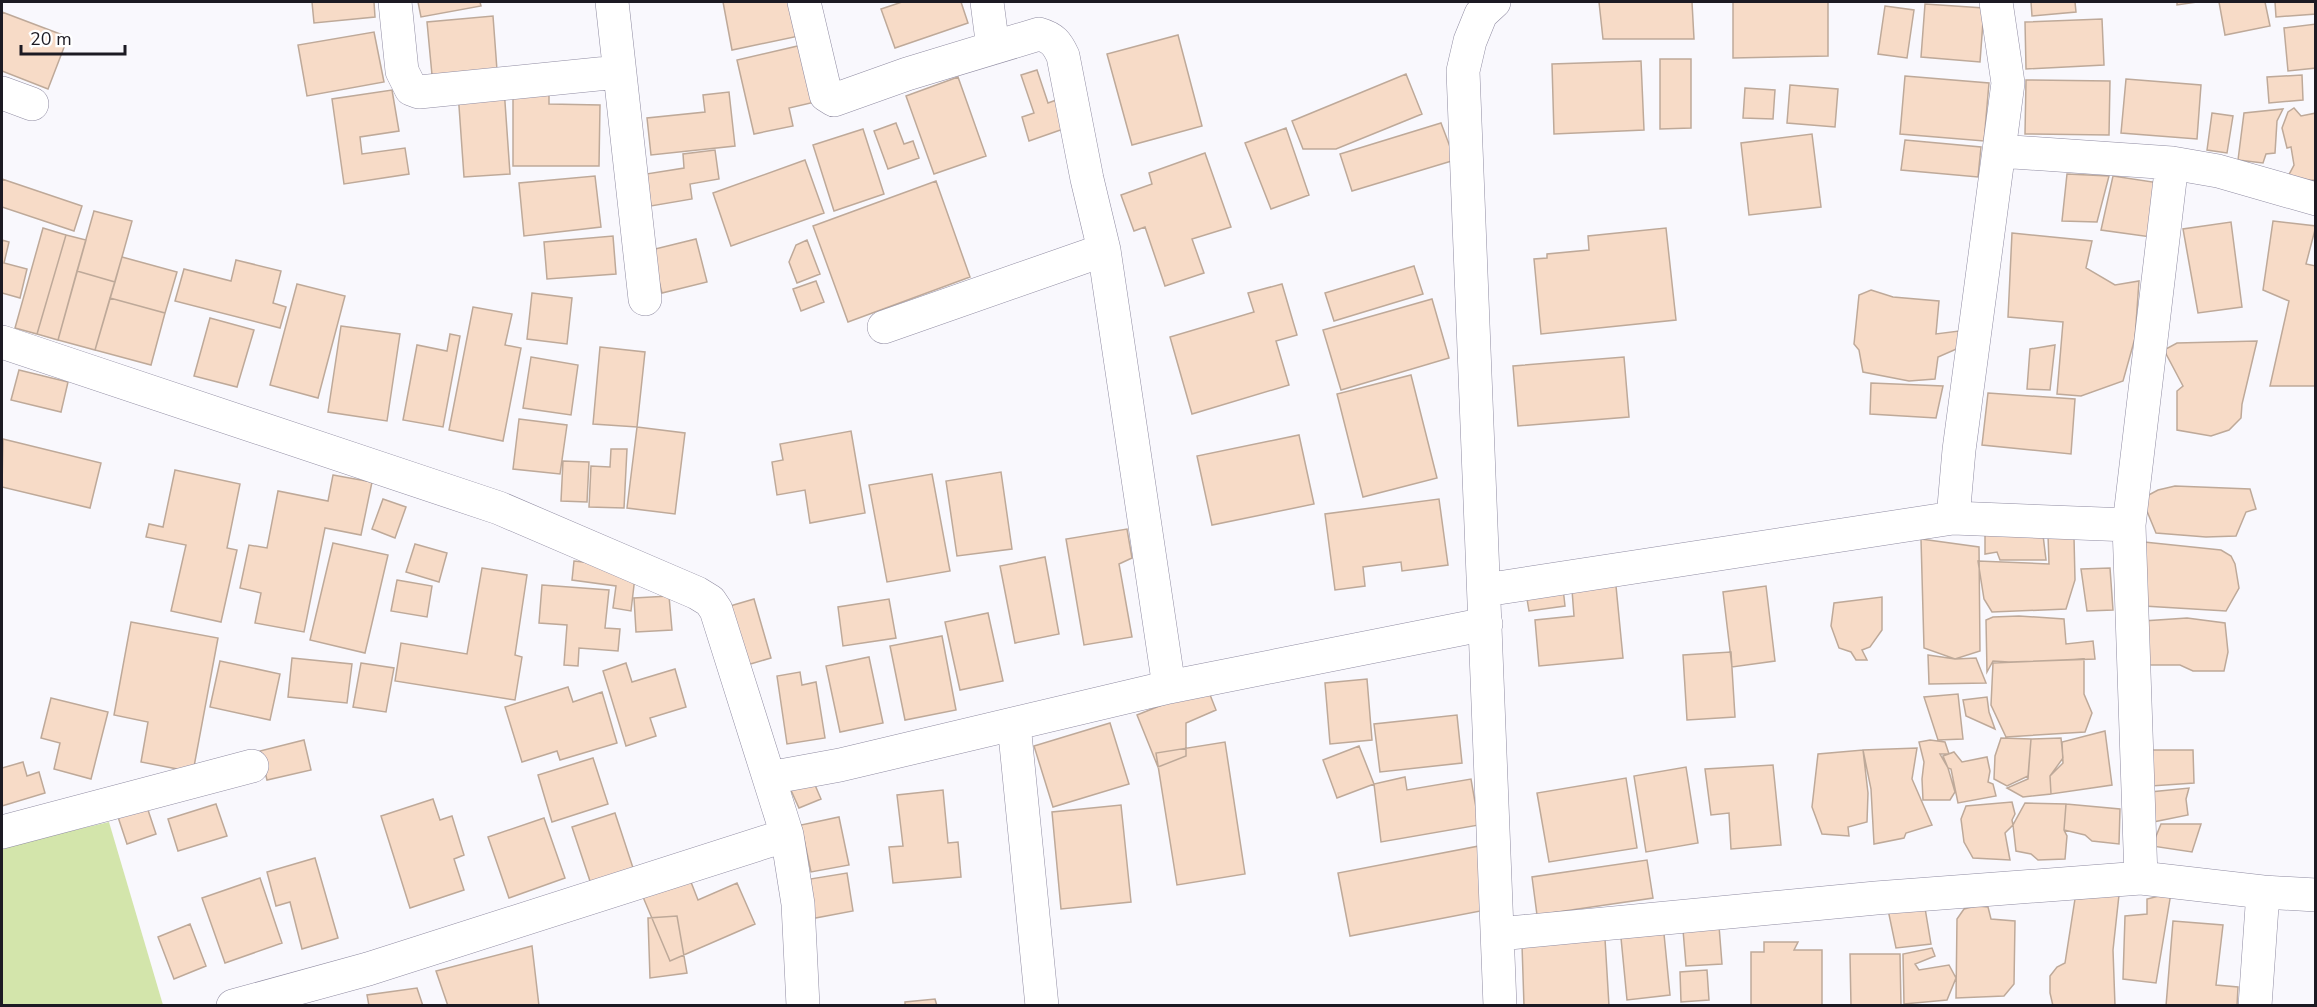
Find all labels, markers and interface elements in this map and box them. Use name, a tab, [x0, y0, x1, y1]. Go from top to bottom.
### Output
scale bar	[21, 18, 124, 56]
text: 20 m	[30, 27, 72, 51]

